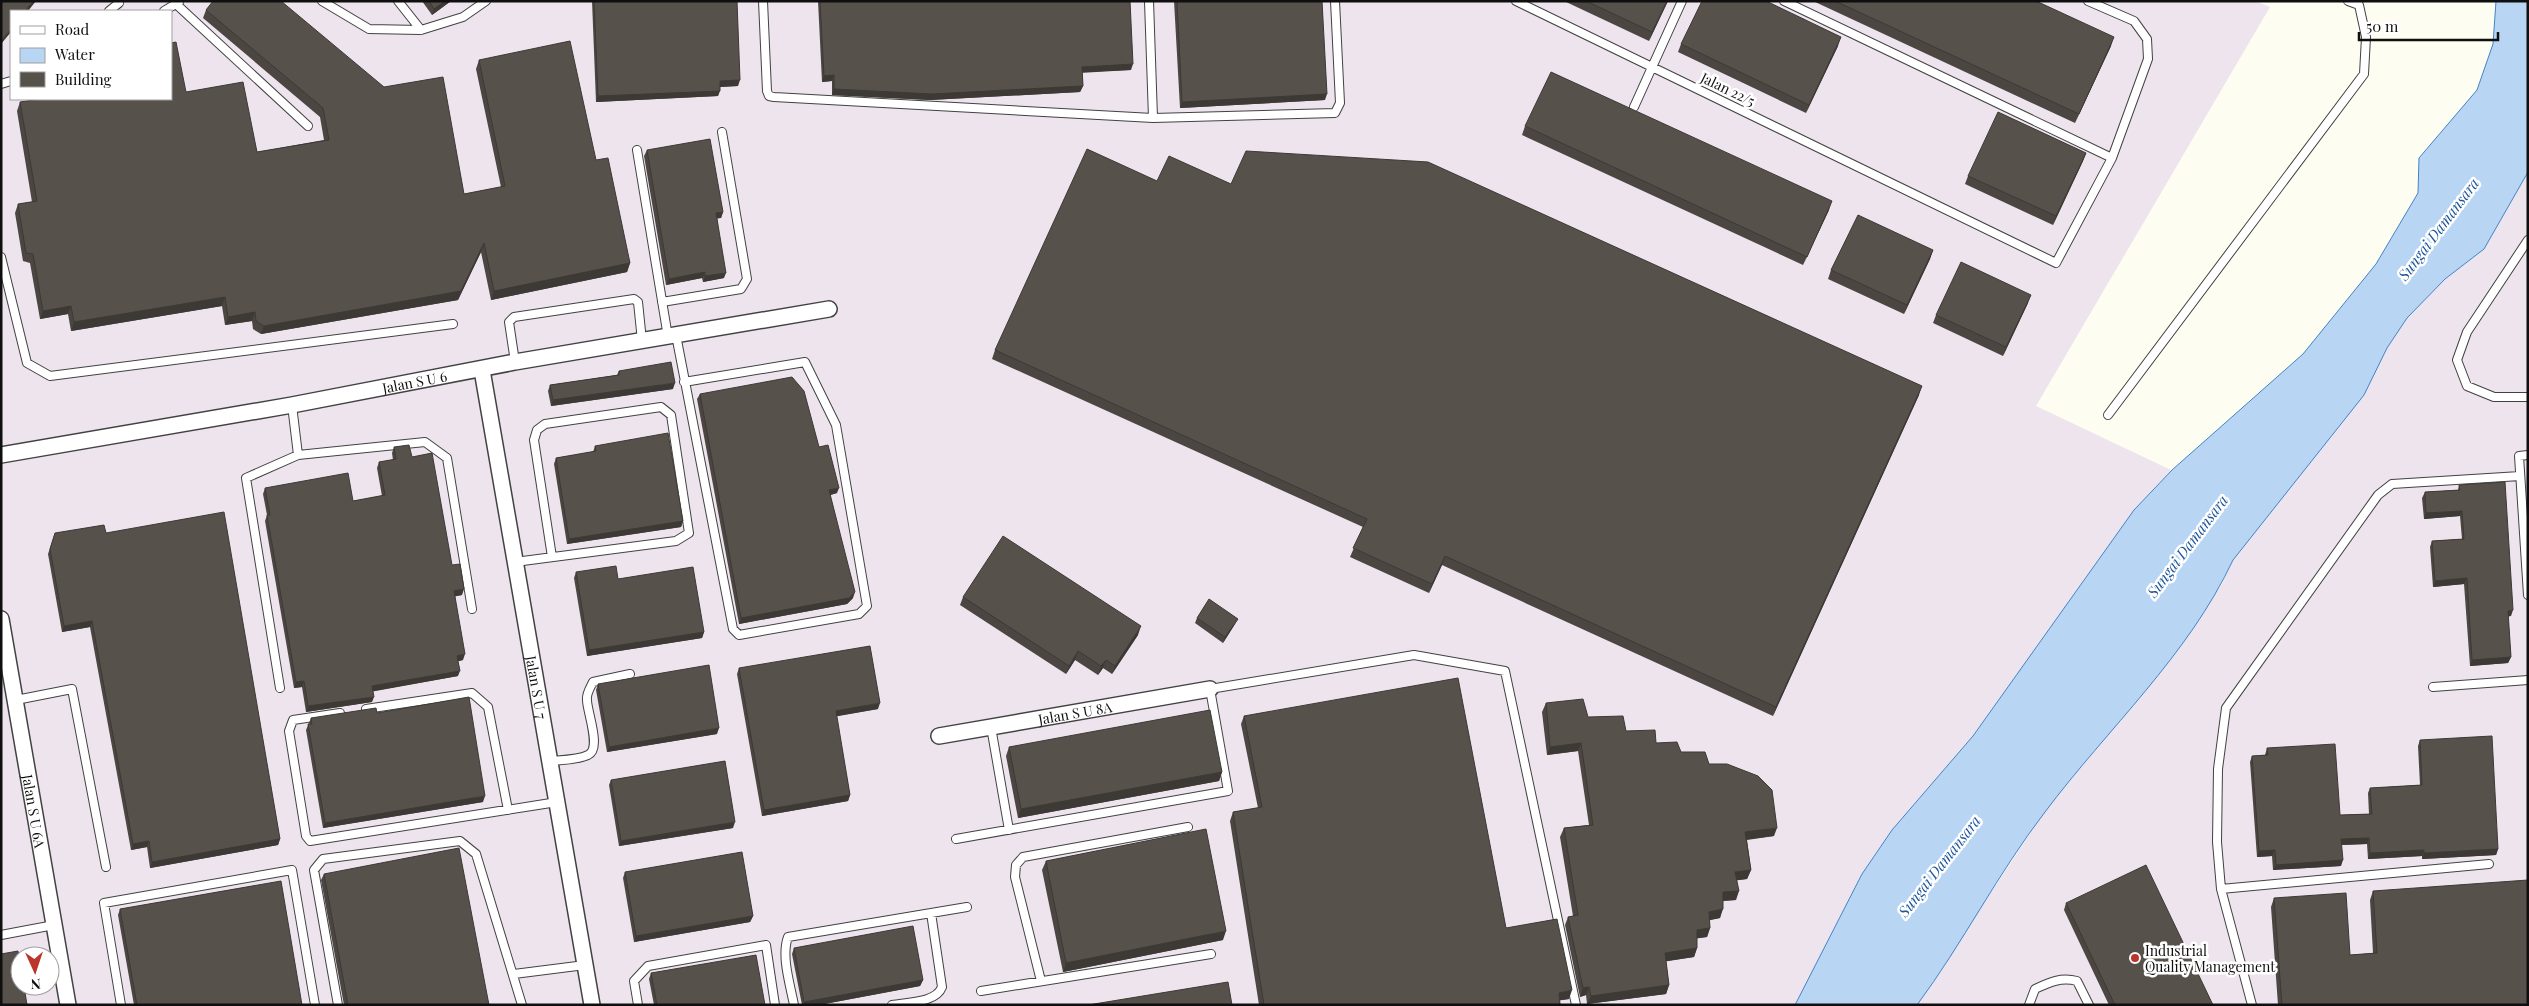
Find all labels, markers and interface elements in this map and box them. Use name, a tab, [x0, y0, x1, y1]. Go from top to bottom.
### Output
legend	[10, 10, 172, 100]
scale bar	[2359, 10, 2498, 42]
text: 50 m	[2366, 16, 2399, 36]
text: Road	[55, 19, 89, 39]
text: Water	[54, 44, 95, 64]
street label: Jalan 22/5	[1697, 67, 1758, 110]
text: Building	[55, 69, 112, 89]
water label: Sungai Damansara	[2392, 174, 2483, 285]
street label: Jalan S U 6	[380, 366, 448, 397]
water label: Sungai Damansara	[2141, 491, 2232, 602]
street label: Jalan S U 7	[522, 653, 552, 721]
street label: Jalan S U 8A	[1036, 697, 1113, 728]
street label: Jalan S U 6A	[18, 772, 50, 850]
water label: Sungai Damansara	[1893, 811, 1985, 922]
place label: Industrial Quality Management	[2145, 941, 2276, 976]
north arrow	[10, 946, 60, 996]
marker: Industrial Quality Management	[2129, 952, 2141, 964]
text: N	[30, 975, 41, 994]

